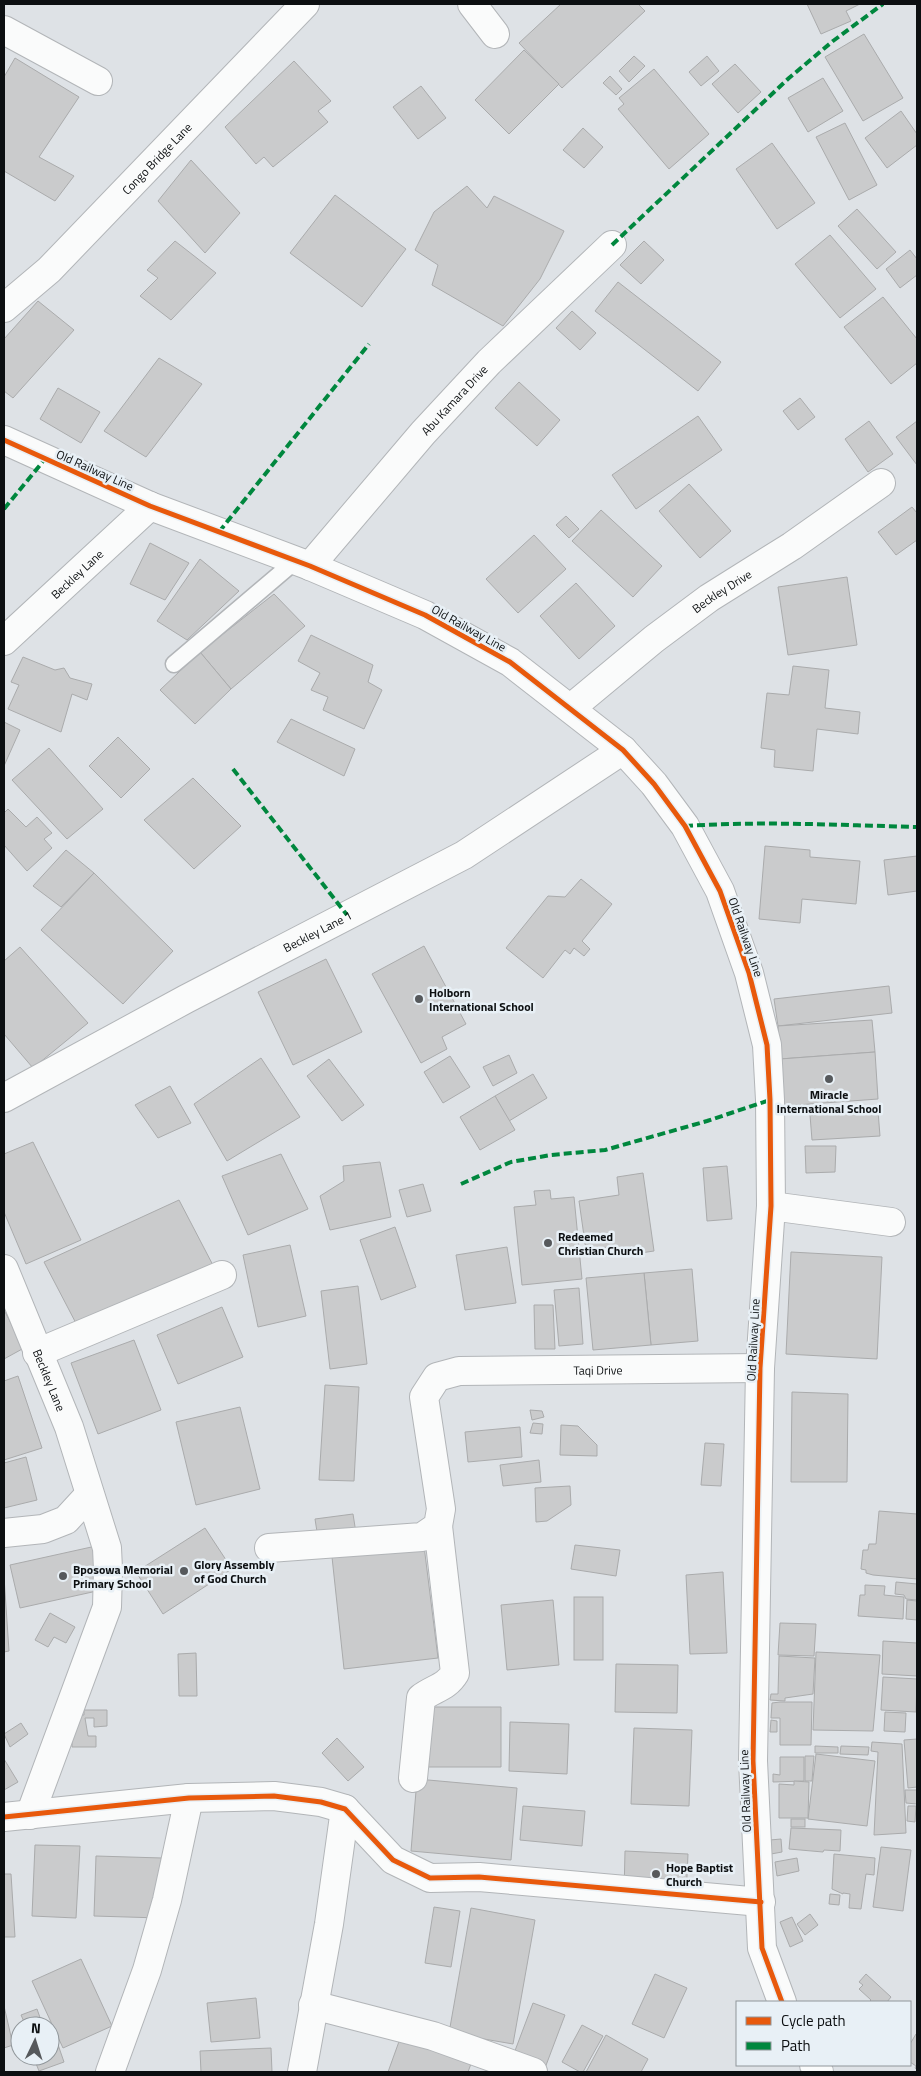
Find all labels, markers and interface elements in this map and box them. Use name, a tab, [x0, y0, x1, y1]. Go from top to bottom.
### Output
street label: Congo Bridge Lane	[117, 118, 196, 199]
street label: Abu Kamara Drive	[416, 360, 492, 439]
street label: Old Railway Line	[53, 444, 137, 496]
street label: Beckley Lane	[46, 544, 107, 603]
street label: Beckley Drive	[688, 564, 755, 617]
street label: Old Railway Line	[428, 600, 510, 656]
street label: Old Railway Line	[724, 895, 768, 979]
street label: Beckley Lane 1	[279, 905, 355, 957]
place label: Holborn International School	[429, 983, 534, 1016]
marker: Holborn International School	[413, 993, 425, 1005]
marker: Miracle International School	[823, 1073, 835, 1085]
place label: Miracle International School	[777, 1085, 881, 1118]
place label: Redeemed Christian Church	[558, 1227, 644, 1260]
marker: Redeemed Christian Church	[542, 1237, 554, 1249]
street label: Old Railway Line	[741, 1298, 765, 1382]
street label: Beckley Lane	[28, 1346, 71, 1414]
street label: Taqi Drive	[573, 1360, 623, 1379]
place label: Glory Assembly of God Church	[194, 1555, 275, 1588]
place label: Bposowa Memorial Primary School	[73, 1560, 173, 1593]
marker: Glory Assembly of God Church	[178, 1565, 190, 1577]
marker: Bposowa Memorial Primary School	[57, 1570, 69, 1582]
street label: Old Railway Line	[734, 1749, 756, 1833]
place label: Hope Baptist Church	[666, 1858, 734, 1891]
marker: Hope Baptist Church	[650, 1868, 662, 1880]
legend	[736, 2001, 911, 2066]
text: Cycle path	[781, 2009, 846, 2032]
north arrow	[10, 2016, 60, 2066]
text: N	[30, 2017, 42, 2038]
text: Path	[781, 2034, 811, 2057]

